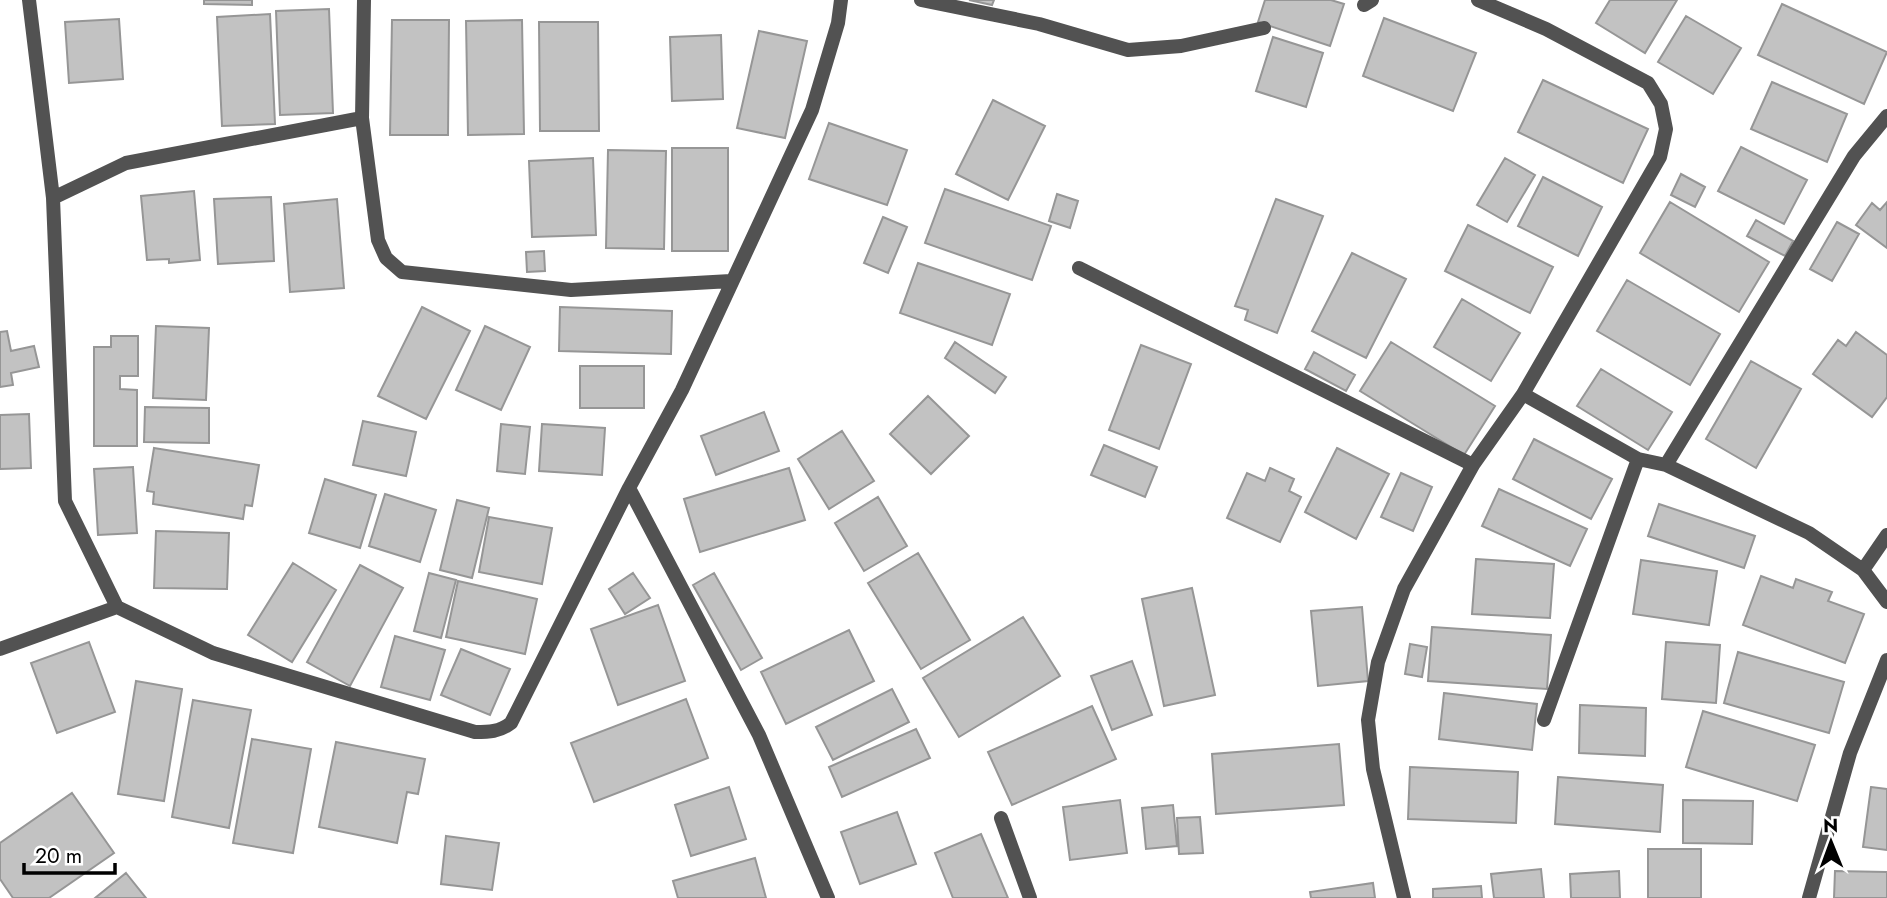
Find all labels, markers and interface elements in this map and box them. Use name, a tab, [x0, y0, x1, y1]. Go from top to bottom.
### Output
north arrow	[1796, 807, 1866, 877]
text: N	[1823, 812, 1838, 839]
scale bar	[24, 832, 116, 876]
text: 20 m	[35, 841, 82, 871]

